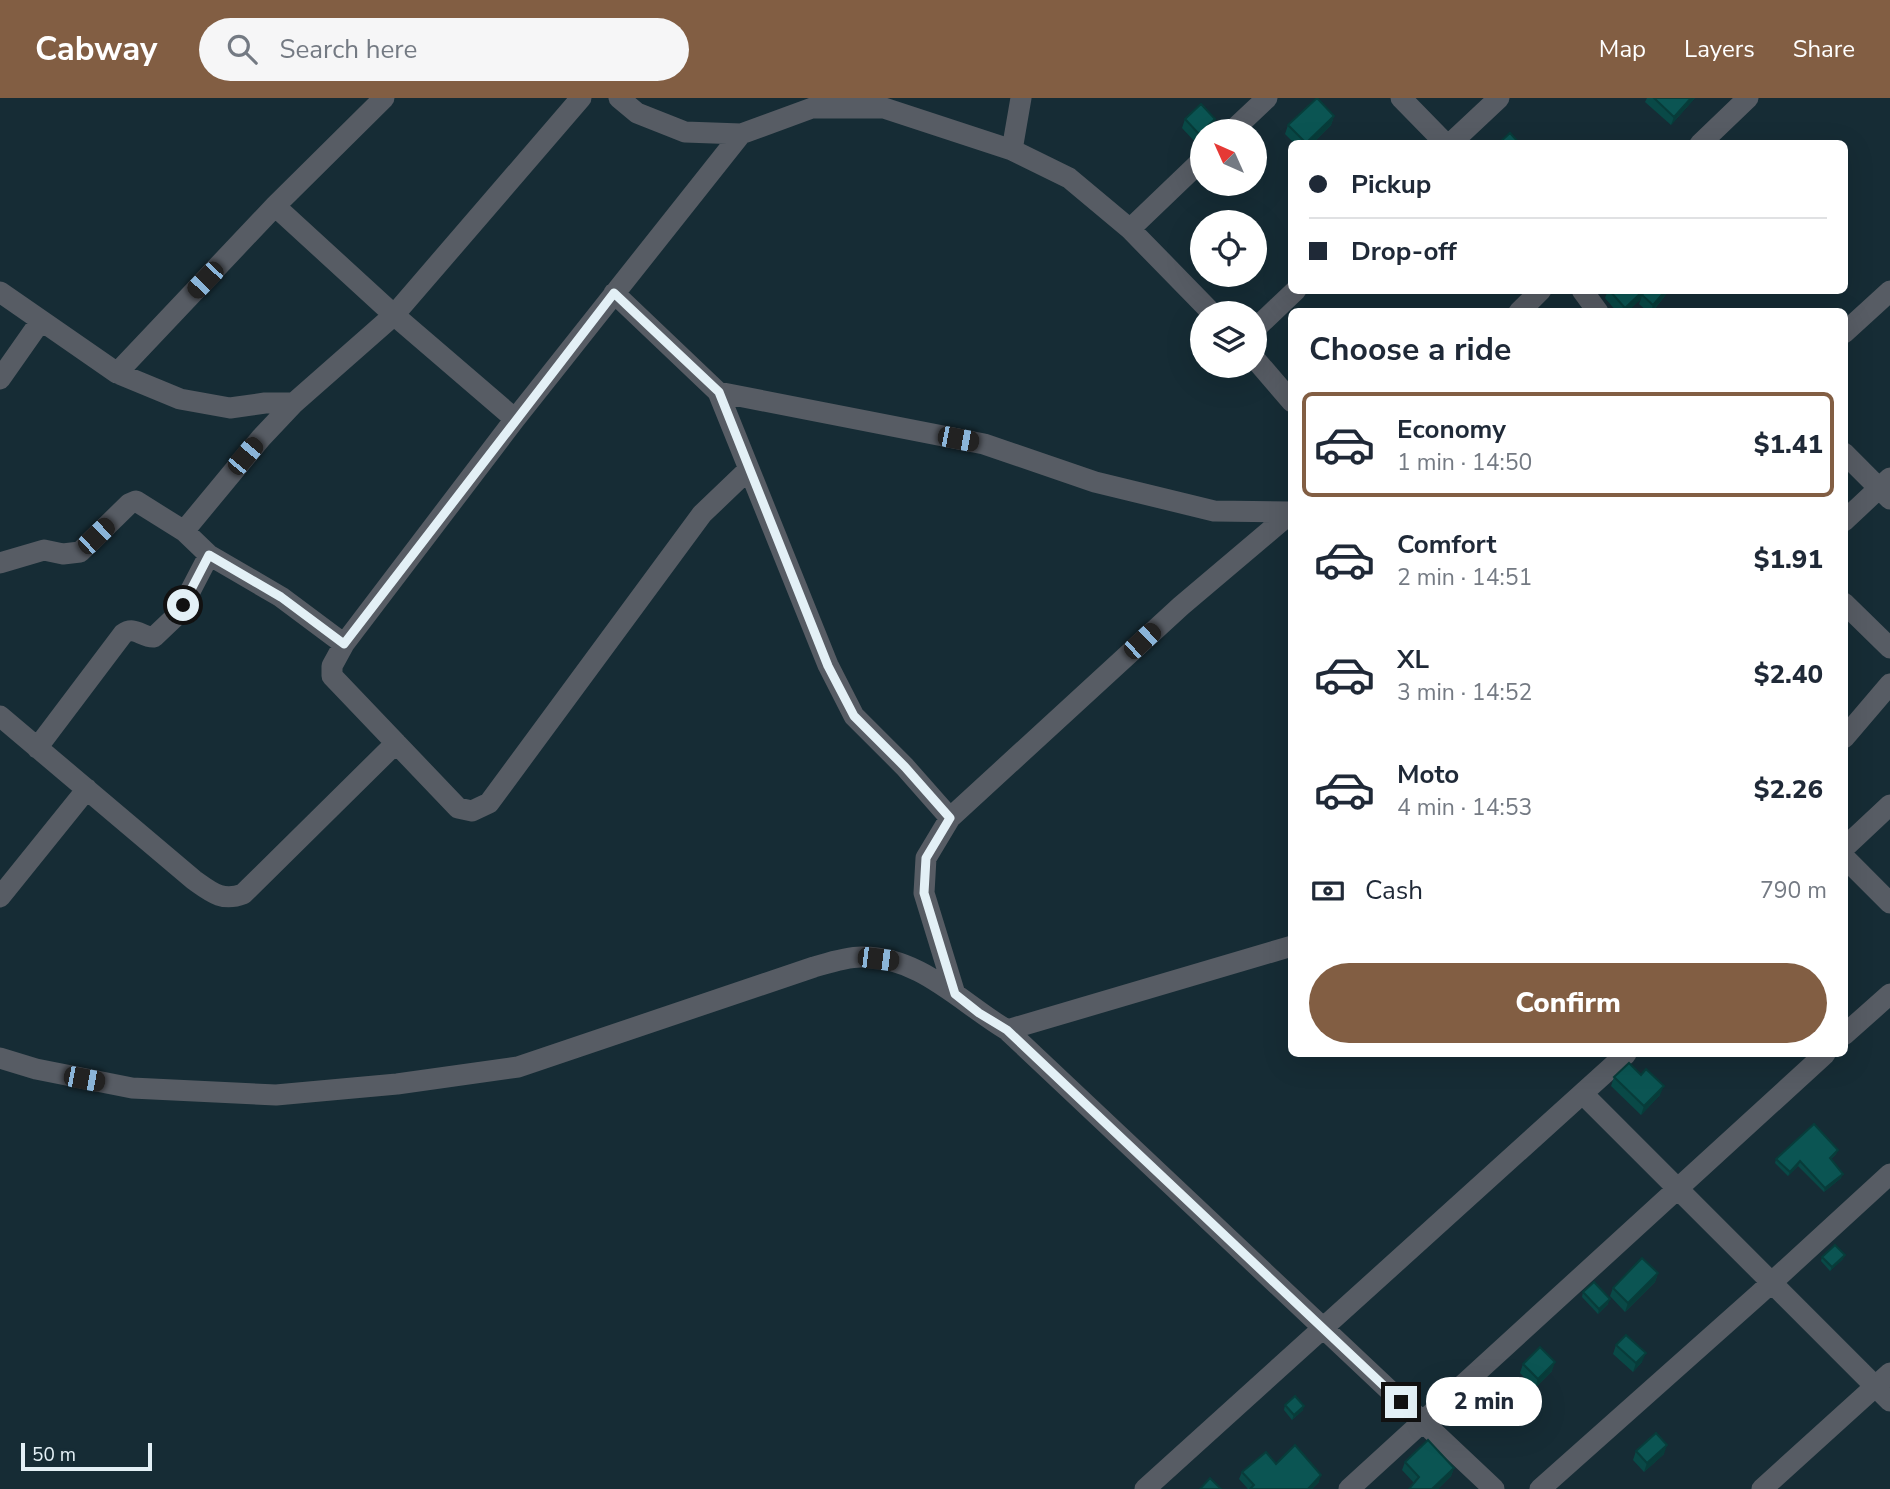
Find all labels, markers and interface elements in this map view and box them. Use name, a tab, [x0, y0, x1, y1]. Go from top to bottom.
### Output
search box	[199, 18, 689, 81]
text: Cabway	[35, 27, 157, 72]
icon: search	[223, 30, 261, 68]
text: Search here	[279, 32, 417, 67]
text: Map	[1599, 33, 1646, 65]
text: Layers	[1684, 33, 1755, 65]
text: Share	[1793, 33, 1855, 65]
north arrow	[1190, 119, 1267, 196]
map controls	[1190, 119, 1267, 378]
text: Pickup	[1351, 167, 1431, 202]
button: locate	[1190, 210, 1267, 287]
text: Drop-off	[1351, 234, 1457, 269]
car	[183, 258, 228, 302]
button: layers	[1190, 301, 1267, 378]
text: Choose a ride	[1309, 328, 1511, 371]
text: Economy	[1397, 412, 1506, 447]
icon: car	[1313, 413, 1376, 476]
car	[936, 425, 981, 453]
text: $1.41	[1754, 427, 1823, 462]
car	[224, 433, 267, 479]
text: 1 min · 14:50	[1397, 447, 1532, 478]
car	[74, 514, 119, 558]
text: Comfort	[1397, 527, 1497, 562]
icon: car	[1313, 528, 1376, 591]
text: $1.91	[1754, 542, 1823, 577]
text: 2 min · 14:51	[1397, 562, 1532, 593]
route start	[167, 589, 199, 621]
car	[1120, 619, 1165, 663]
text: XL	[1397, 642, 1429, 677]
icon: car	[1313, 643, 1376, 706]
text: $2.40	[1754, 657, 1823, 692]
text: 3 min · 14:52	[1397, 677, 1532, 708]
text: Moto	[1397, 757, 1459, 792]
icon: car	[1313, 758, 1376, 821]
text: $2.26	[1754, 772, 1823, 807]
text: 4 min · 14:53	[1397, 792, 1532, 823]
icon: cash	[1309, 872, 1347, 910]
text: Cash	[1365, 873, 1423, 908]
text: 790 m	[1760, 875, 1827, 906]
car	[856, 946, 901, 972]
button: Confirm	[1309, 963, 1827, 1043]
car	[62, 1065, 107, 1093]
callout: 2 min	[1426, 1378, 1541, 1426]
route end	[1385, 1386, 1417, 1418]
text: 2 min	[1454, 1386, 1514, 1417]
scale bar	[21, 1440, 152, 1472]
text: 50 m	[32, 1442, 76, 1468]

